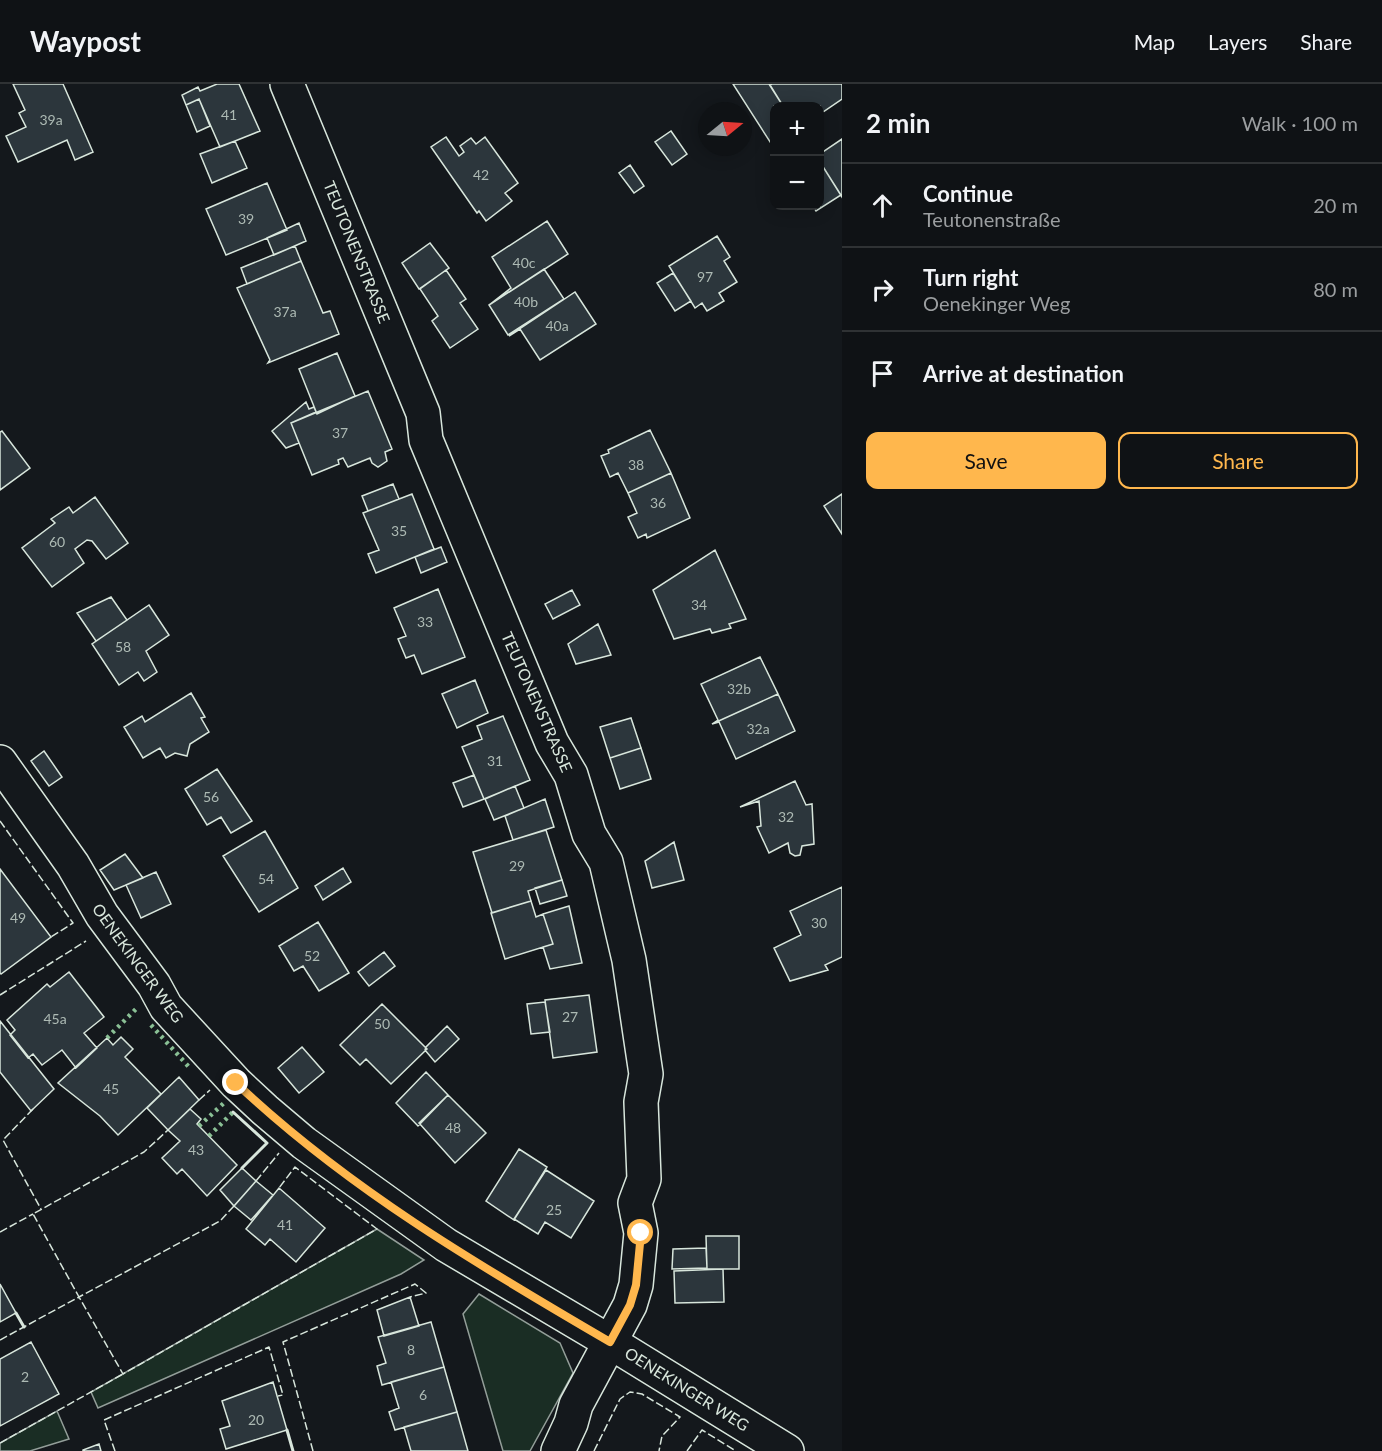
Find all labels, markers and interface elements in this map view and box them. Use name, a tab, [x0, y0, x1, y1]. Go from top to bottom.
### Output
text: Waypost	[30, 24, 141, 58]
text: Map	[1134, 29, 1175, 54]
text: Layers	[1208, 29, 1267, 54]
text: Share	[1300, 29, 1352, 54]
north arrow	[698, 102, 752, 156]
map controls	[770, 102, 824, 210]
button: +	[770, 102, 824, 156]
house number: 41	[221, 106, 237, 123]
text: 2 min	[866, 107, 930, 139]
house number: 39a	[39, 111, 63, 128]
text: Walk · 100 m	[1242, 111, 1358, 135]
button: −	[770, 156, 824, 210]
house number: 42	[473, 166, 489, 183]
street label: TEUTONENSTRASSE	[320, 178, 395, 326]
text: Continue	[923, 180, 1013, 207]
icon: ahead	[866, 189, 899, 222]
text: 20 m	[1313, 193, 1358, 217]
text: Teutonenstraße	[923, 207, 1060, 231]
house number: 39	[238, 210, 254, 227]
house number: 40c	[513, 254, 536, 271]
text: Turn right	[923, 264, 1018, 291]
house number: 97	[697, 268, 713, 285]
icon: right	[866, 273, 899, 306]
text: 80 m	[1313, 277, 1358, 301]
text: Oenekinger Weg	[923, 291, 1070, 315]
house number: 40b	[514, 293, 538, 310]
house number: 37a	[273, 303, 297, 320]
house number: 40a	[545, 317, 569, 334]
icon: arrive	[866, 357, 899, 390]
text: Arrive at destination	[923, 360, 1124, 387]
house number: 37	[332, 424, 348, 441]
button: Save	[866, 432, 1106, 489]
button: Share	[1118, 432, 1358, 489]
house number: 38	[628, 456, 644, 473]
house number: 36	[650, 494, 666, 511]
house number: 35	[391, 522, 407, 539]
house number: 60	[49, 533, 65, 550]
house number: 34	[691, 596, 707, 613]
house number: 33	[417, 613, 433, 630]
street label: TEUTONENSTRASSE	[498, 629, 577, 775]
house number: 58	[115, 638, 131, 655]
house number: 32b	[727, 680, 751, 697]
house number: 32a	[746, 720, 770, 737]
house number: 31	[487, 752, 503, 769]
house number: 56	[203, 788, 219, 805]
house number: 32	[778, 808, 794, 825]
house number: 29	[509, 857, 525, 874]
house number: 54	[258, 870, 274, 887]
street label: OENEKINGER WEG	[89, 899, 188, 1026]
house number: 49	[10, 909, 26, 926]
house number: 30	[811, 914, 827, 931]
house number: 52	[304, 947, 320, 964]
house number: 27	[562, 1008, 578, 1025]
house number: 45a	[43, 1010, 67, 1027]
house number: 50	[374, 1015, 390, 1032]
route end	[222, 1069, 248, 1095]
house number: 45	[103, 1080, 119, 1097]
house number: 48	[445, 1119, 461, 1136]
house number: 43	[188, 1141, 204, 1158]
house number: 25	[546, 1201, 562, 1218]
house number: 41	[277, 1216, 293, 1233]
route start	[627, 1219, 653, 1245]
house number: 8	[407, 1341, 415, 1358]
street label: OENEKINGER WEG	[622, 1343, 753, 1434]
house number: 2	[21, 1368, 29, 1385]
house number: 6	[419, 1386, 427, 1403]
house number: 20	[248, 1411, 264, 1428]

